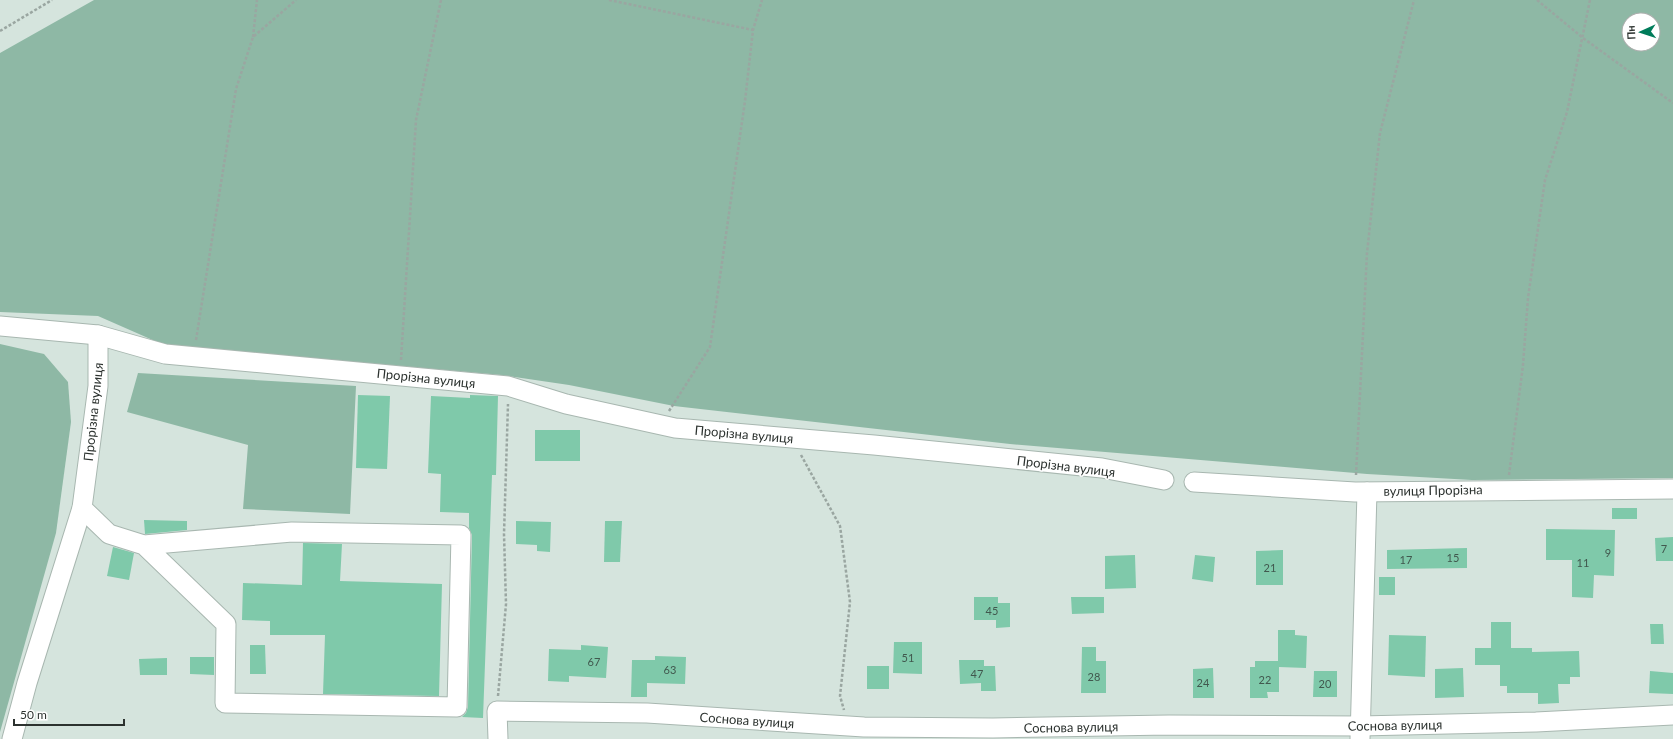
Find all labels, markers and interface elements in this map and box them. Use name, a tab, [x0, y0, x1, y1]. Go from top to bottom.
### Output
north arrow	[1621, 12, 1661, 52]
text: Пн	[1624, 25, 1637, 40]
street label: Прорізна вулиця	[80, 362, 106, 462]
street label: Прорізна вулиця	[376, 365, 476, 391]
street label: Прорізна вулиця	[694, 422, 794, 446]
street label: Прорізна вулиця	[1016, 452, 1116, 480]
street label: вулиця Прорізна	[1383, 481, 1483, 499]
house number: 7	[1661, 542, 1667, 555]
house number: 9	[1605, 546, 1611, 559]
house number: 15	[1447, 551, 1459, 564]
house number: 17	[1400, 553, 1412, 566]
house number: 11	[1577, 556, 1589, 569]
house number: 21	[1264, 561, 1276, 574]
house number: 45	[986, 604, 998, 617]
house number: 51	[902, 651, 914, 664]
house number: 67	[588, 655, 600, 668]
house number: 63	[664, 663, 676, 676]
house number: 47	[971, 667, 983, 680]
house number: 28	[1088, 670, 1100, 683]
house number: 22	[1259, 673, 1271, 686]
house number: 24	[1197, 676, 1210, 689]
house number: 20	[1319, 677, 1332, 690]
scale bar	[14, 701, 124, 727]
text: 50 m	[20, 707, 47, 722]
street label: Соснова вулиця	[699, 709, 795, 731]
street label: Соснова вулиця	[1347, 716, 1443, 734]
street label: Соснова вулиця	[1023, 718, 1119, 736]

